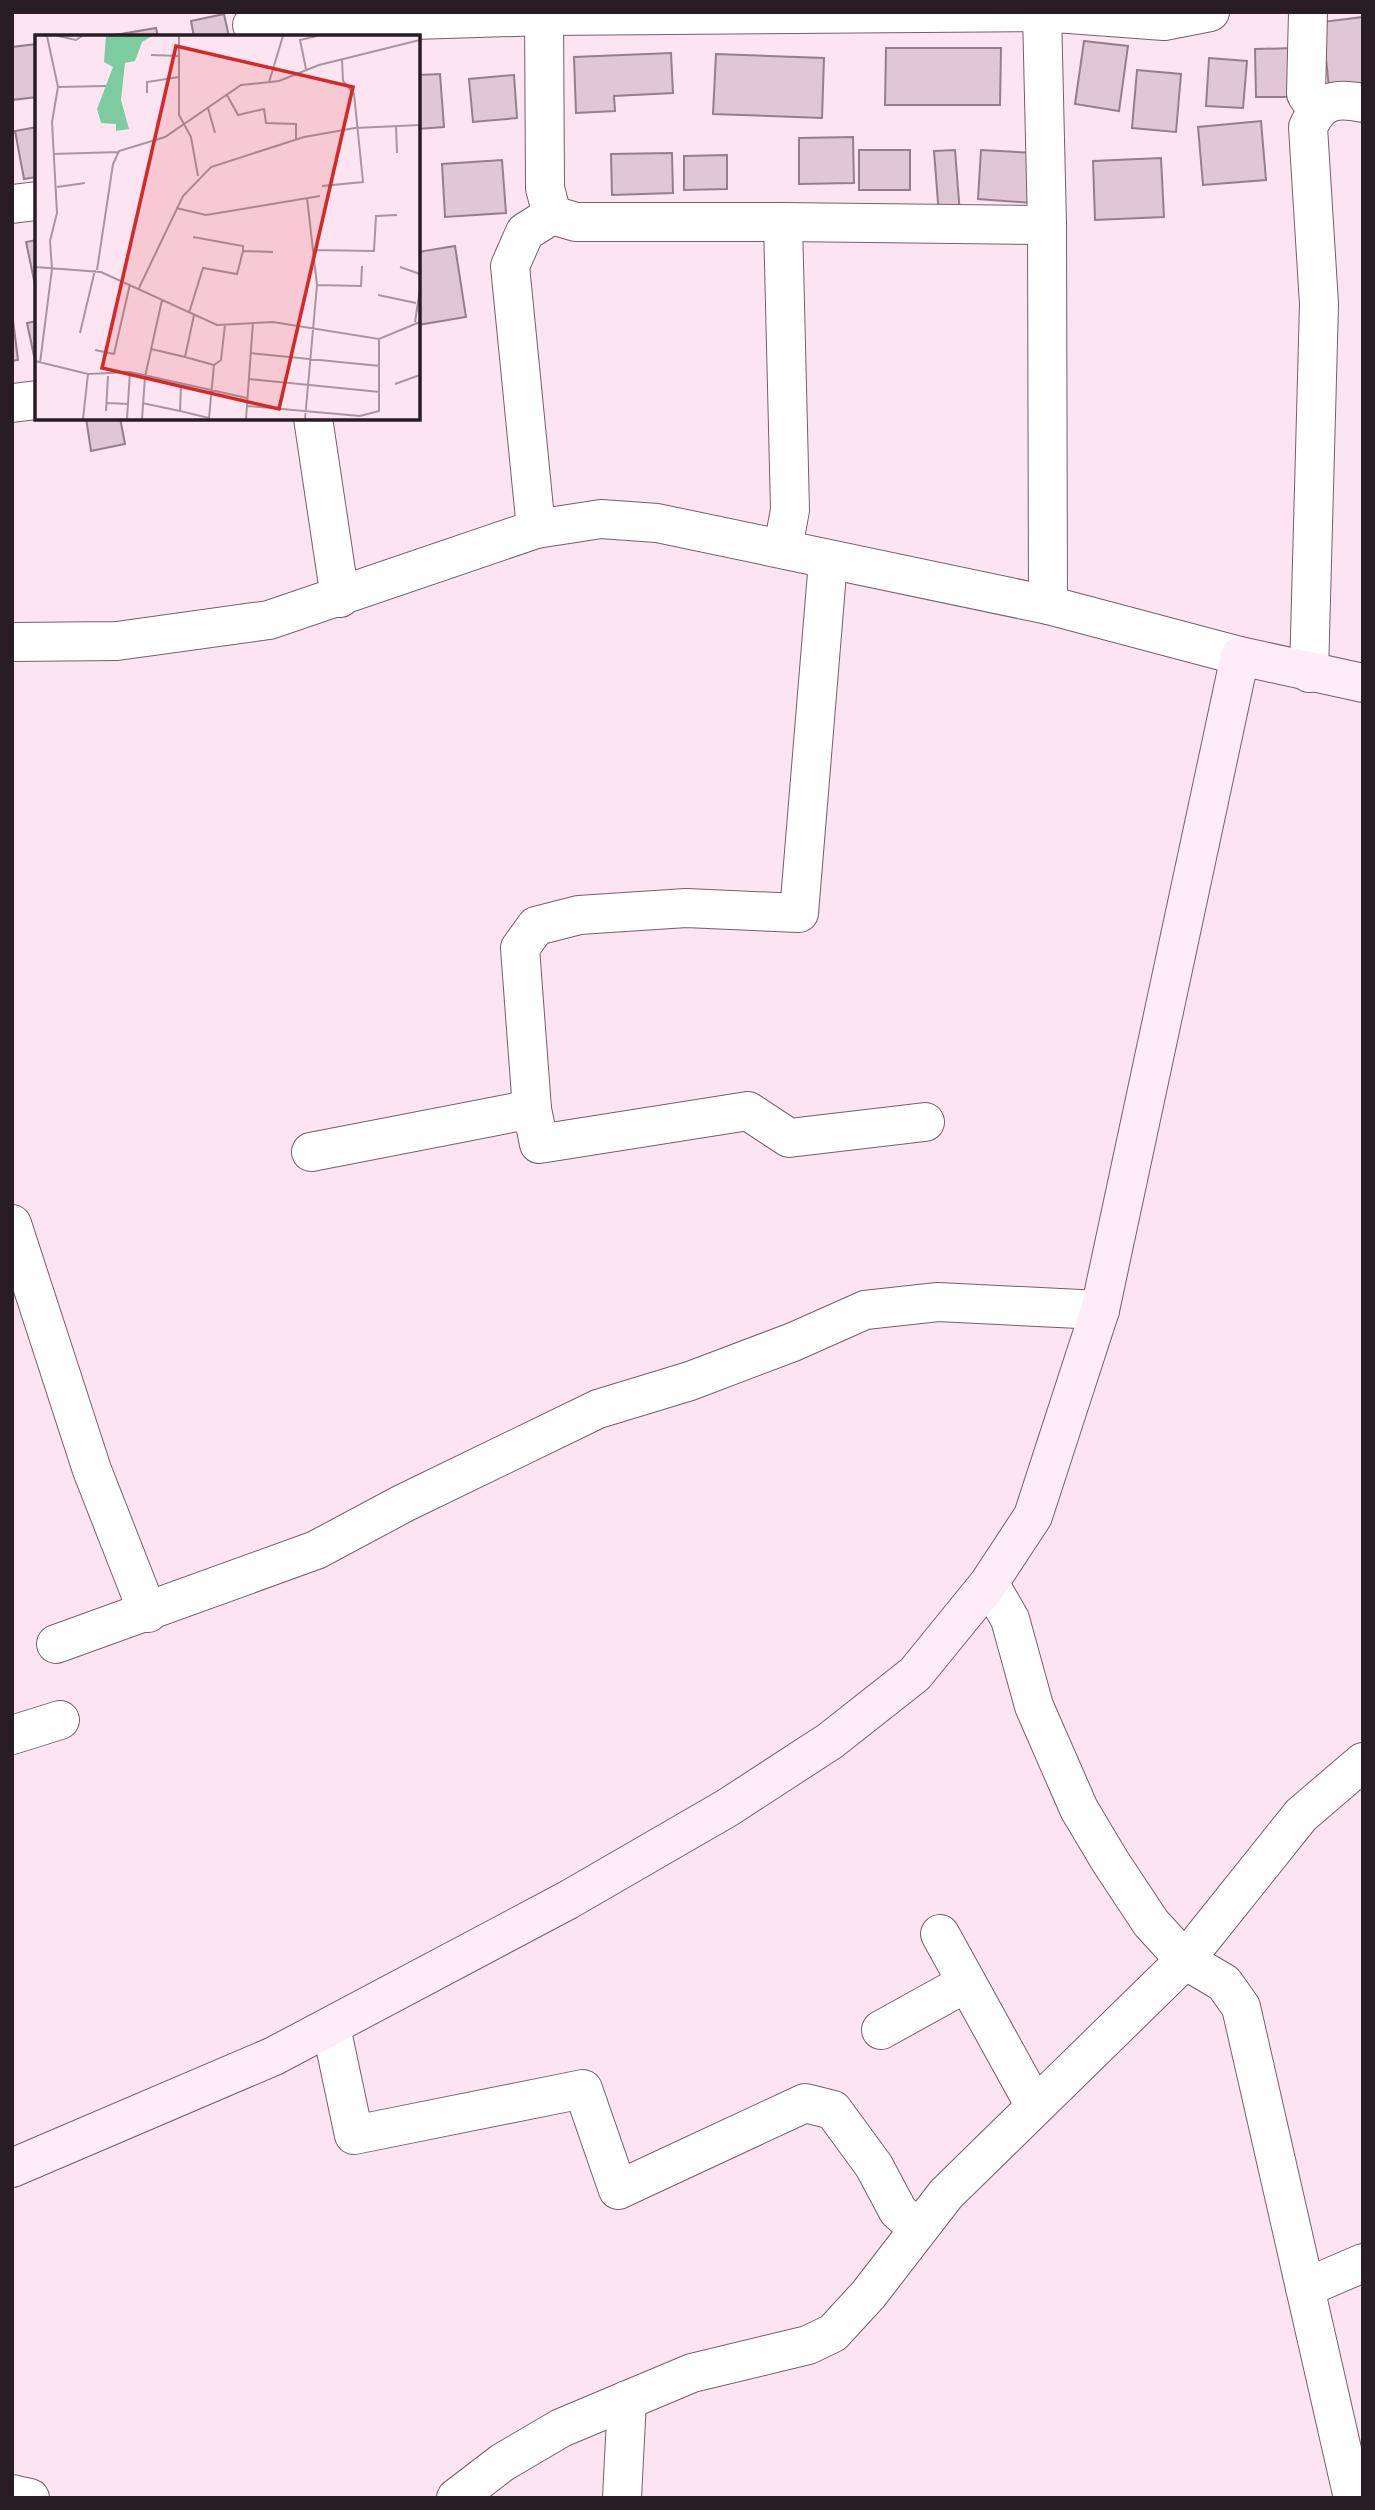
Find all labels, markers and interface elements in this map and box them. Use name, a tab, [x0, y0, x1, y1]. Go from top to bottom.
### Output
inset map	[35, 35, 420, 420]

